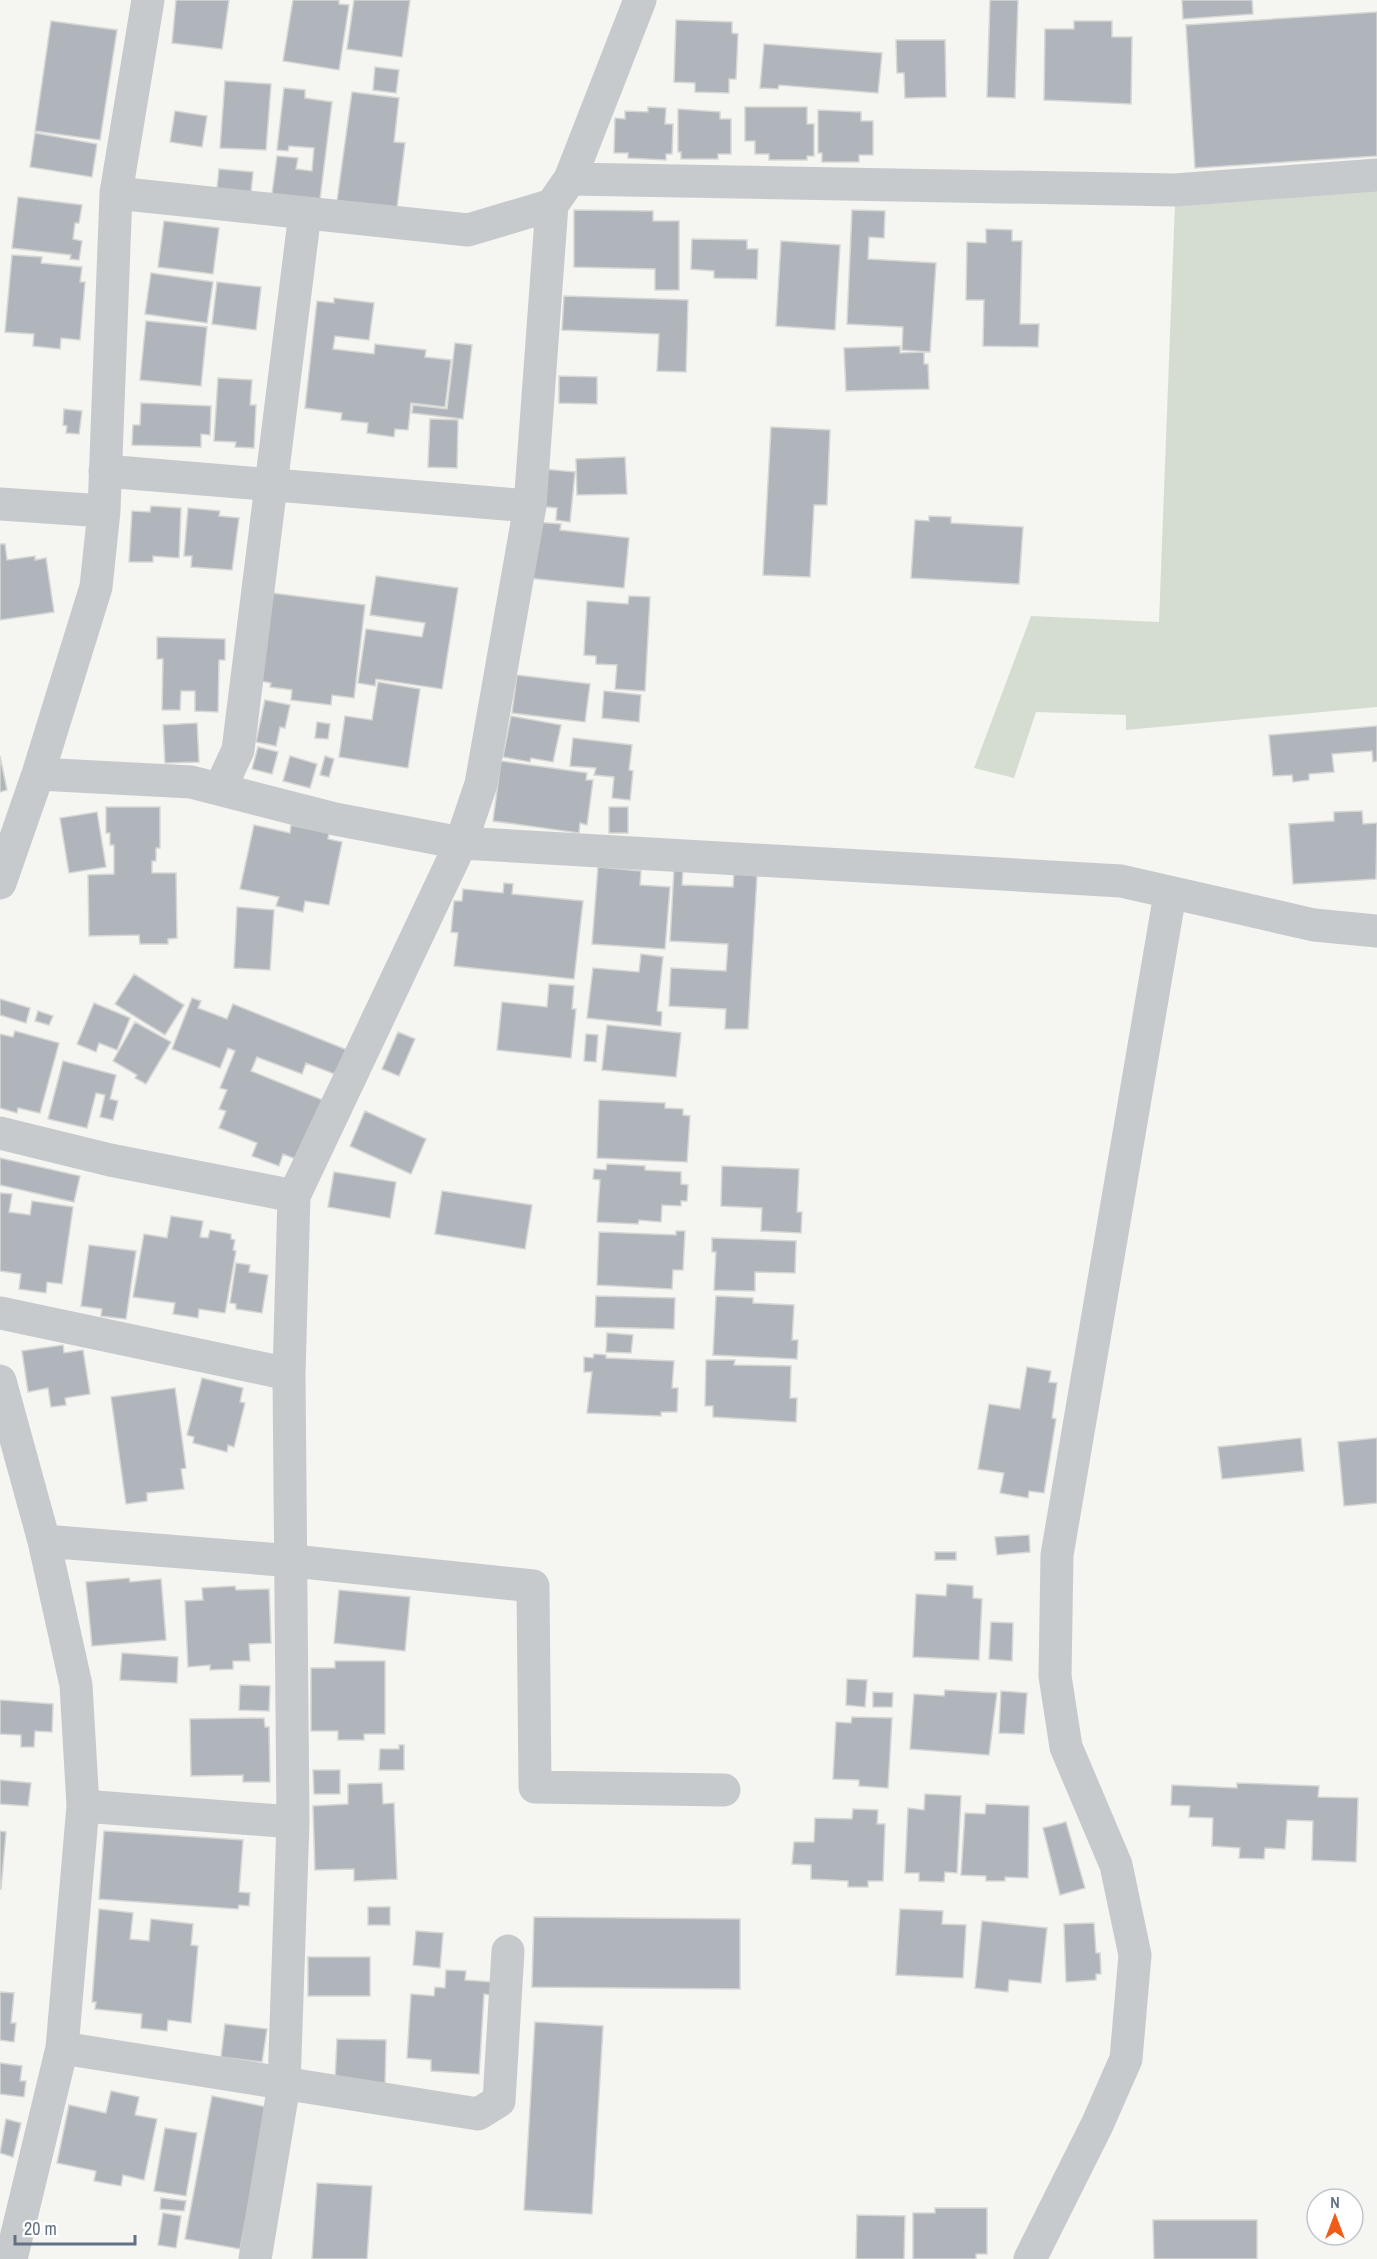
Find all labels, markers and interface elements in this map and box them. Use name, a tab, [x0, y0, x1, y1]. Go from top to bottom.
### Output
north arrow	[1305, 2187, 1365, 2247]
text: N	[1330, 2191, 1340, 2213]
scale bar	[15, 2208, 135, 2246]
text: 20 m	[24, 2216, 57, 2241]

